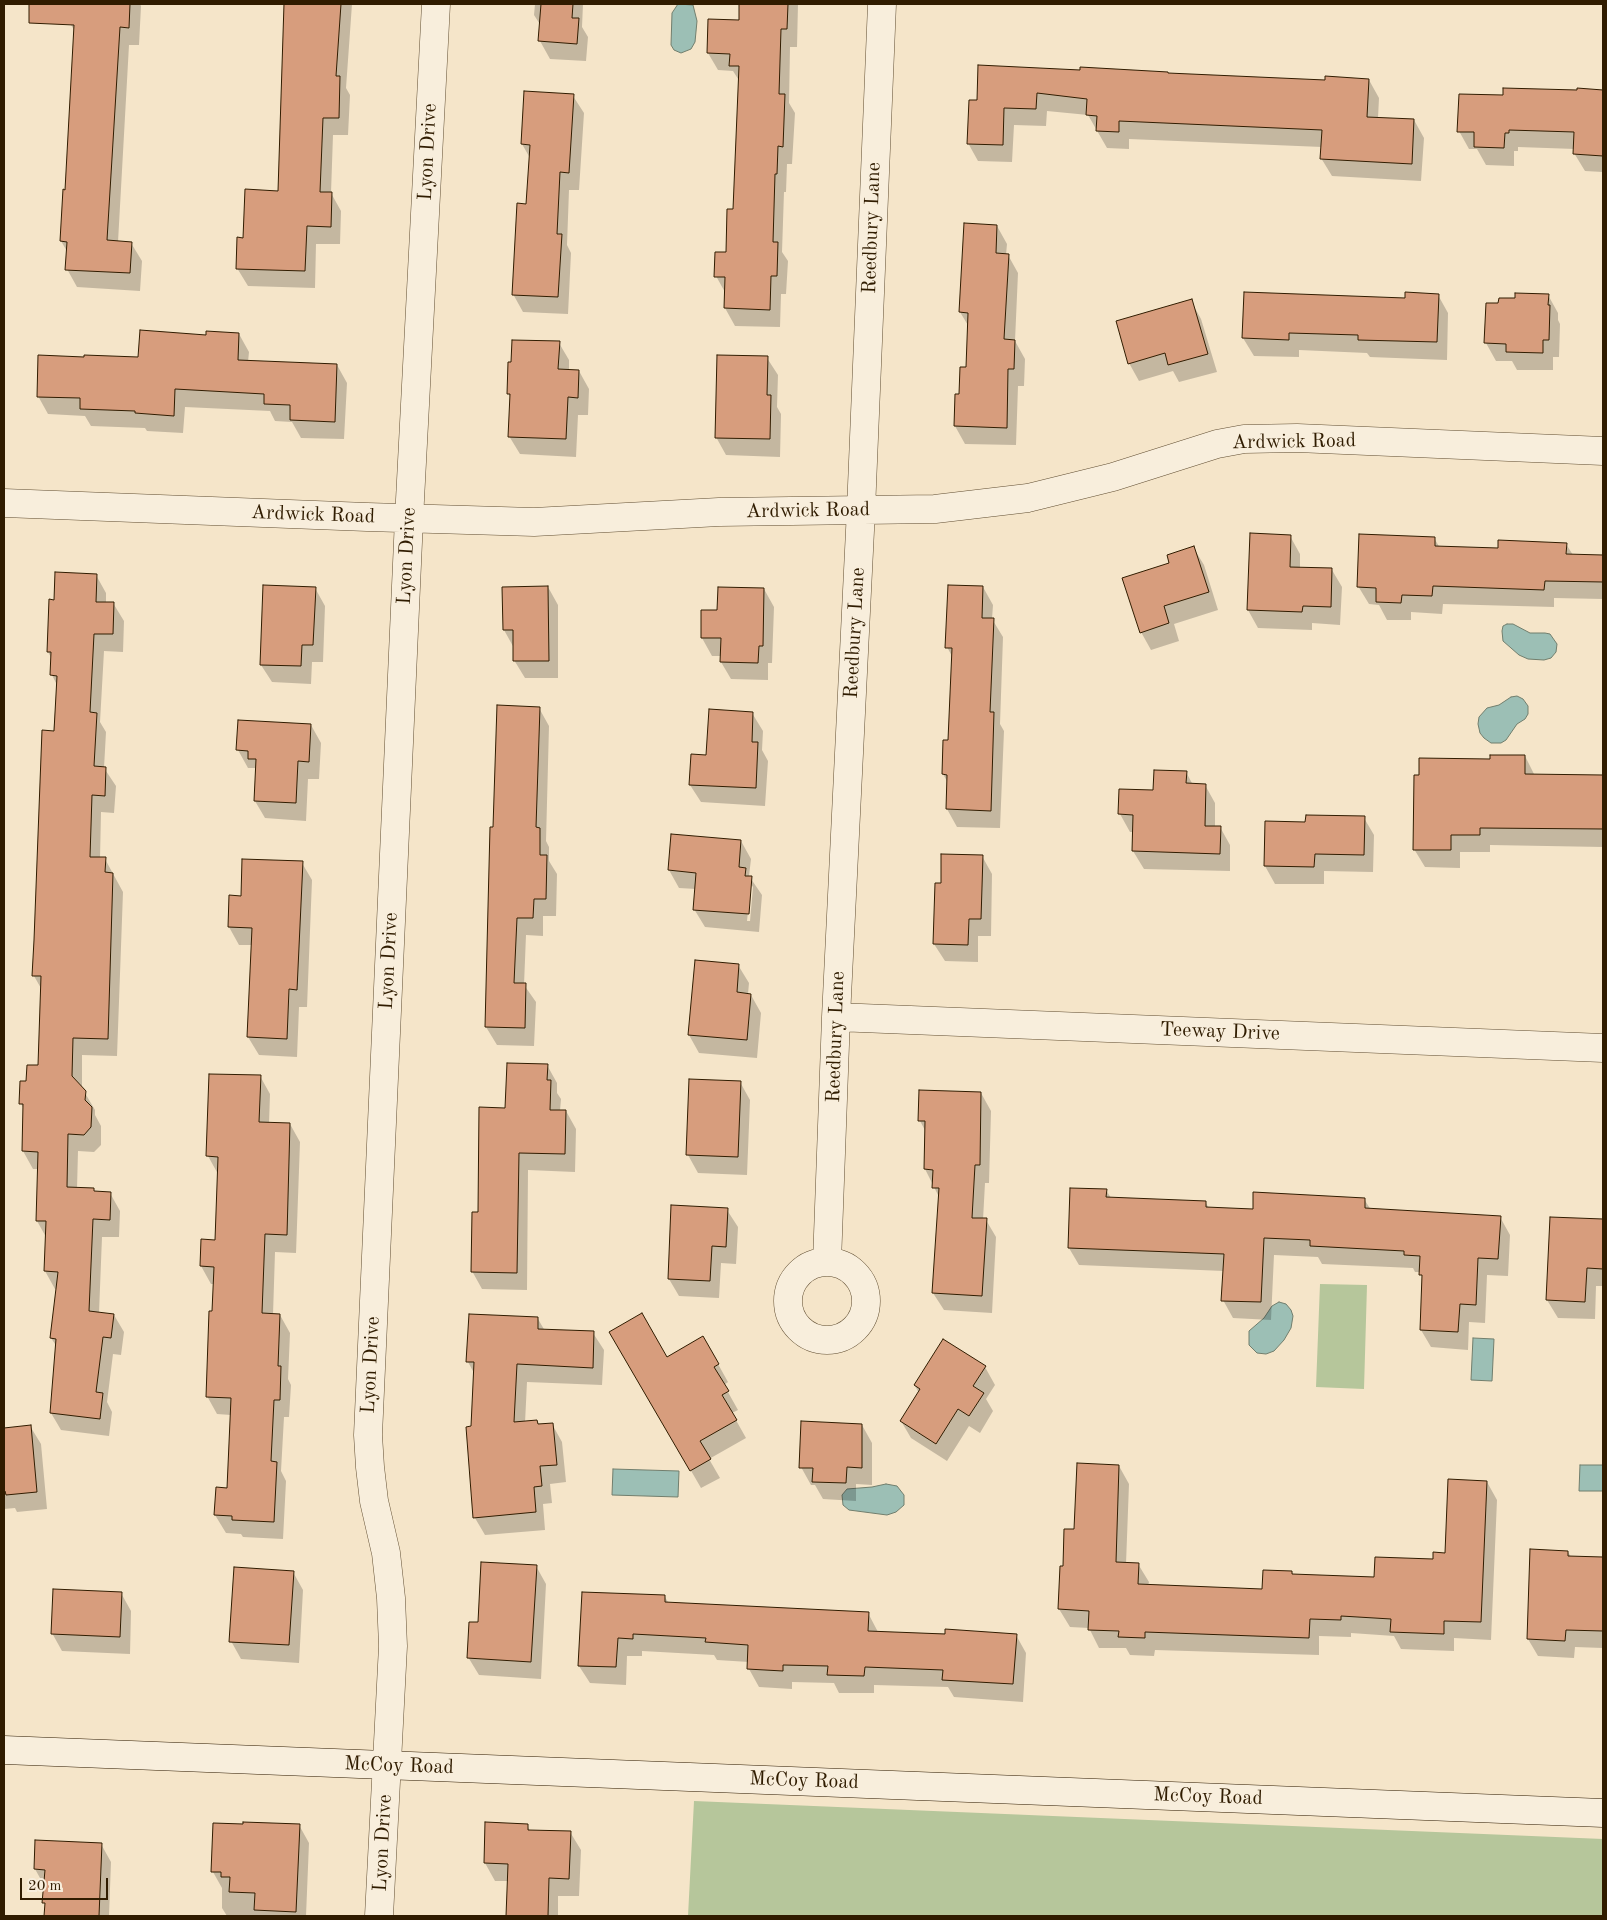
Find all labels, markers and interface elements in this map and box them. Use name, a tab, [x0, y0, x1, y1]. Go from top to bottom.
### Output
street label: Lyon Drive	[413, 103, 443, 201]
street label: Reedbury Lane	[858, 162, 886, 294]
street label: Ardwick Road	[1232, 429, 1356, 455]
street label: Ardwick Road	[746, 498, 870, 524]
street label: Ardwick Road	[251, 501, 375, 529]
street label: Lyon Drive	[392, 507, 422, 605]
street label: Reedbury Lane	[840, 567, 870, 699]
street label: Lyon Drive	[374, 912, 404, 1010]
street label: Reedbury Lane	[822, 971, 850, 1103]
street label: Teeway Drive	[1160, 1018, 1280, 1046]
street label: Lyon Drive	[356, 1316, 386, 1414]
street label: McCoy Road	[344, 1752, 454, 1780]
street label: McCoy Road	[749, 1767, 859, 1795]
street label: McCoy Road	[1153, 1783, 1263, 1811]
street label: Lyon Drive	[368, 1794, 398, 1892]
scale bar	[22, 1868, 110, 1900]
text: 20 m	[28, 1879, 62, 1894]

